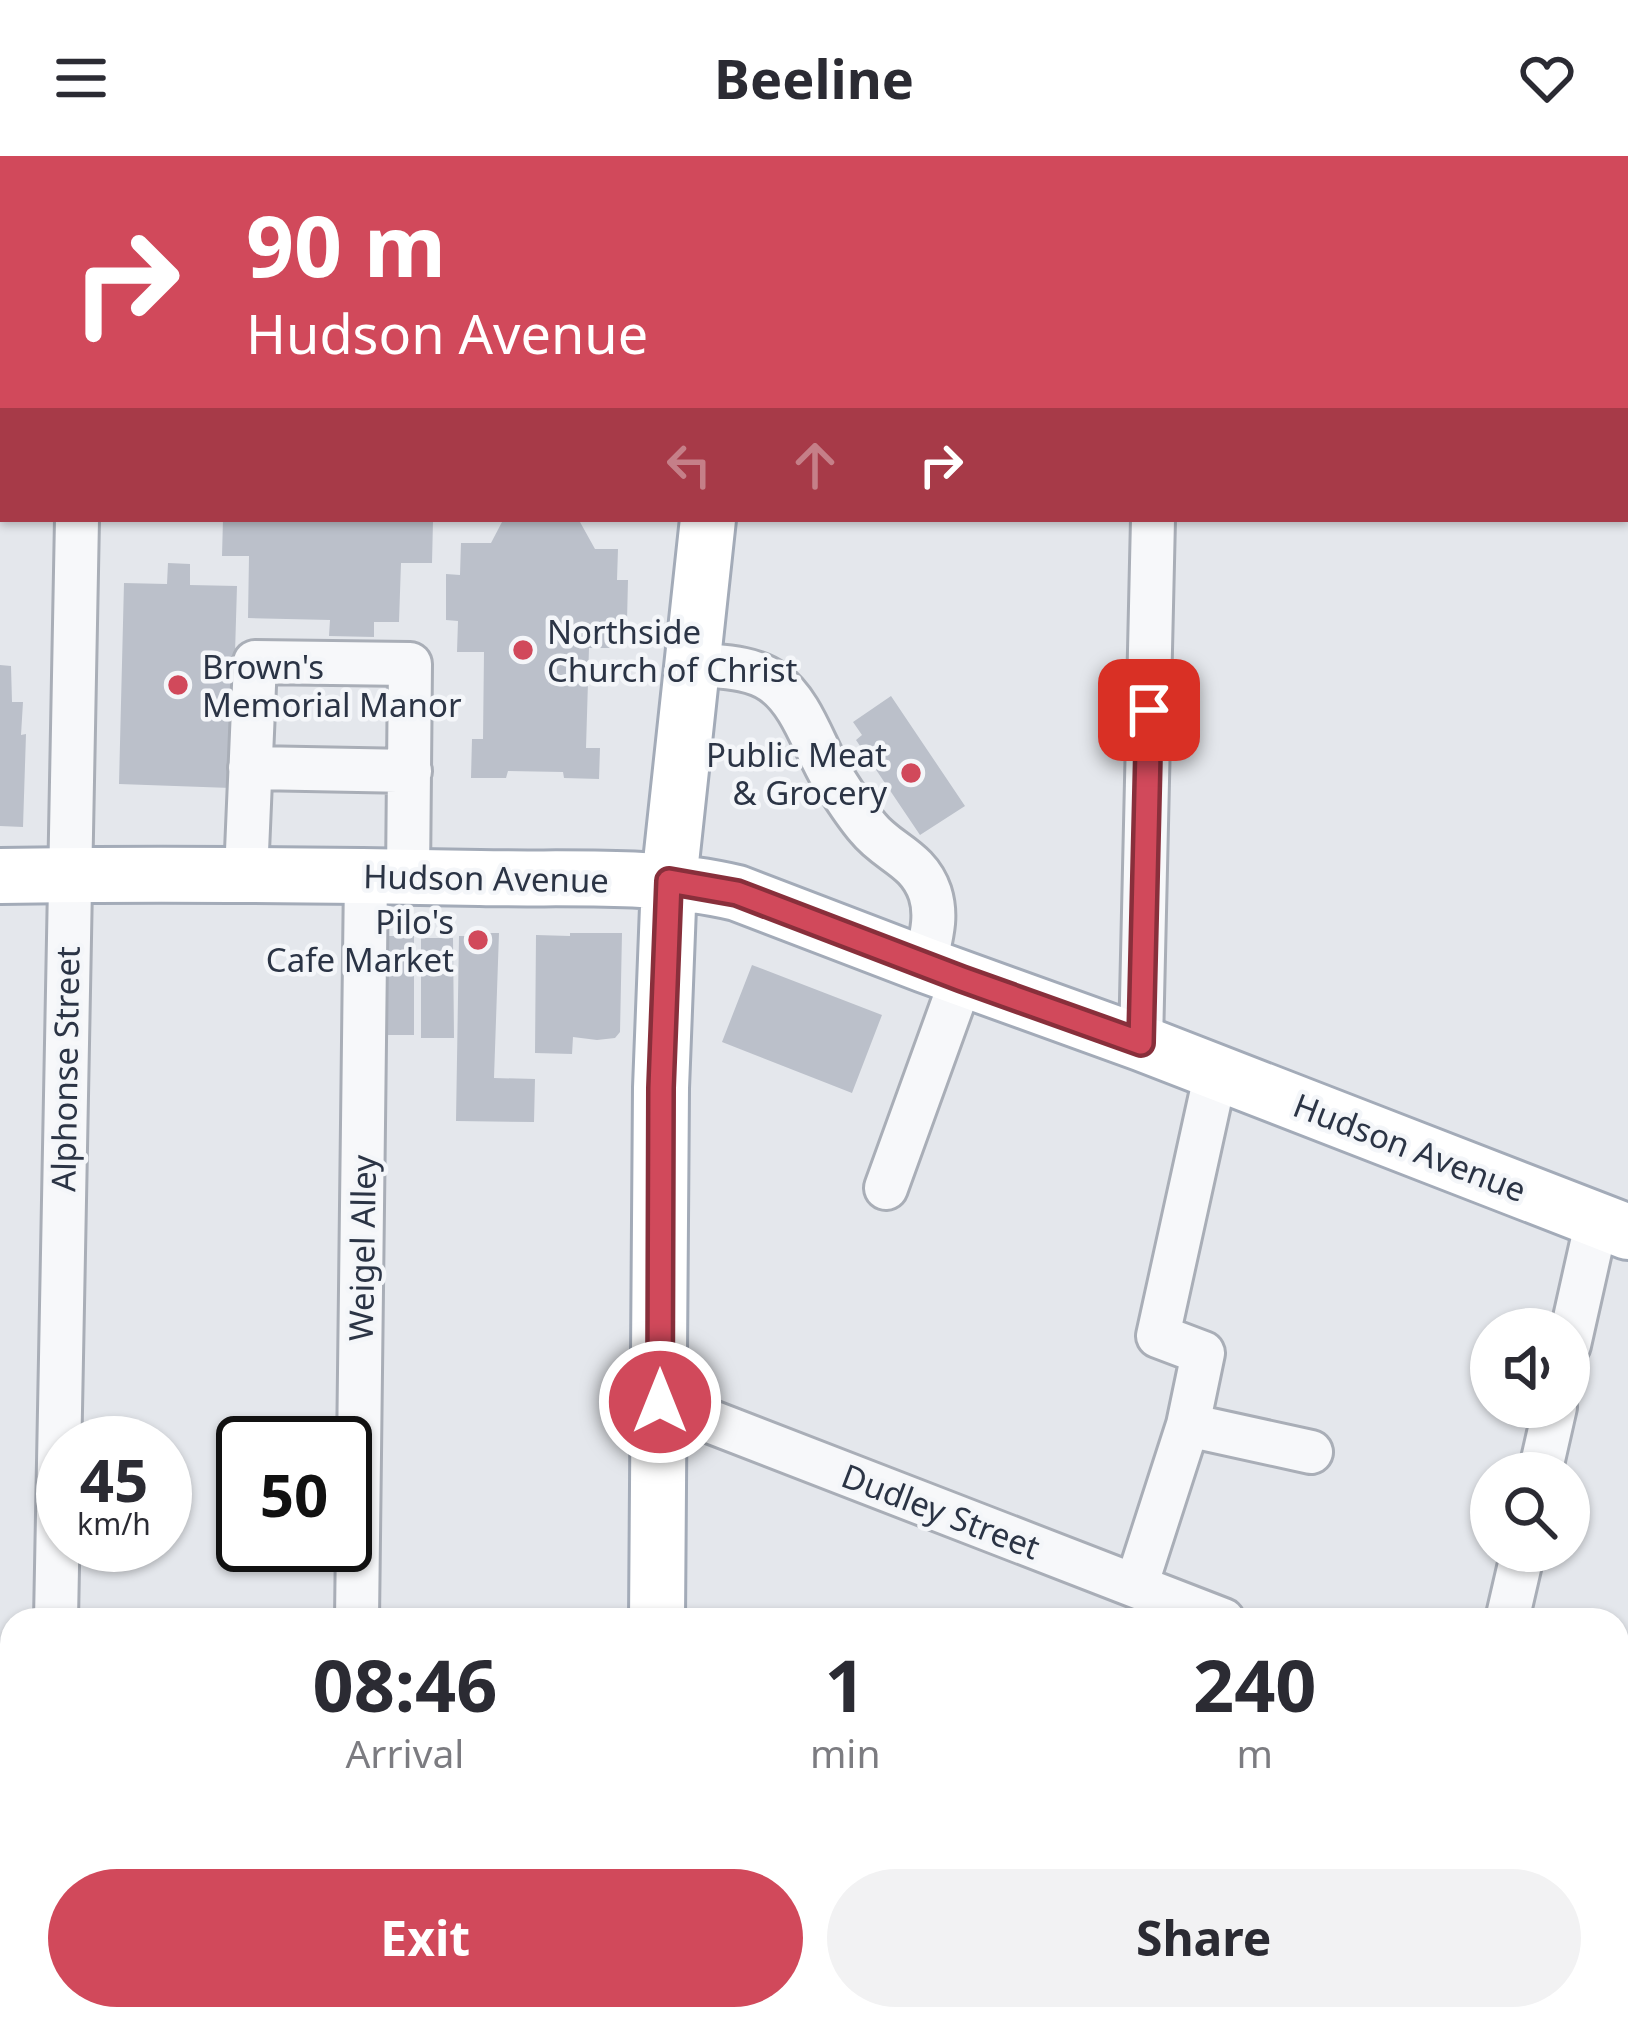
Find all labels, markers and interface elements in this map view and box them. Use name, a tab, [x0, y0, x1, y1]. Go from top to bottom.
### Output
text: Beeline	[714, 41, 914, 115]
icon: menu	[48, 45, 114, 111]
icon: heart	[1514, 45, 1580, 111]
text: 90 m	[246, 187, 446, 302]
icon: right	[48, 204, 204, 360]
text: Hudson Avenue	[246, 296, 648, 370]
icon: left	[656, 432, 722, 498]
icon: ahead	[782, 432, 848, 498]
icon: right	[908, 432, 974, 498]
place label: Northside Church of Christ	[547, 609, 798, 692]
marker: Northside Church of Christ	[510, 637, 536, 663]
place label: Brown's Memorial Manor	[202, 644, 462, 727]
pin	[1098, 659, 1200, 761]
marker: Brown's Memorial Manor	[165, 672, 191, 698]
icon: arrive	[1116, 677, 1182, 743]
place label: Public Meat & Grocery	[706, 732, 887, 815]
marker: Public Meat & Grocery	[898, 760, 924, 786]
street label: Hudson Avenue	[363, 853, 609, 903]
place label: Pilo's Cafe Market	[266, 899, 454, 982]
marker: Pilo's Cafe Market	[465, 927, 491, 953]
street label: Alphonse Street	[40, 946, 90, 1192]
street label: Hudson Avenue	[1287, 1082, 1533, 1212]
street label: Weigel Alley	[338, 1154, 386, 1341]
map controls	[1470, 1308, 1590, 1572]
button: sound	[1470, 1308, 1590, 1428]
position arrow	[597, 1339, 723, 1465]
speed limit sign: 50	[216, 1416, 372, 1572]
text: 45	[80, 1438, 148, 1520]
button: search	[1470, 1452, 1590, 1572]
street label: Dudley Street	[835, 1453, 1047, 1569]
text: km/h	[77, 1503, 151, 1544]
text: 08:46	[312, 1635, 497, 1733]
text: 1	[825, 1635, 866, 1733]
text: 240	[1193, 1635, 1317, 1733]
text: Arrival	[345, 1726, 464, 1779]
text: min	[810, 1726, 881, 1779]
text: m	[1237, 1726, 1273, 1779]
button: Exit	[48, 1869, 803, 2007]
button: Share	[827, 1869, 1581, 2007]

